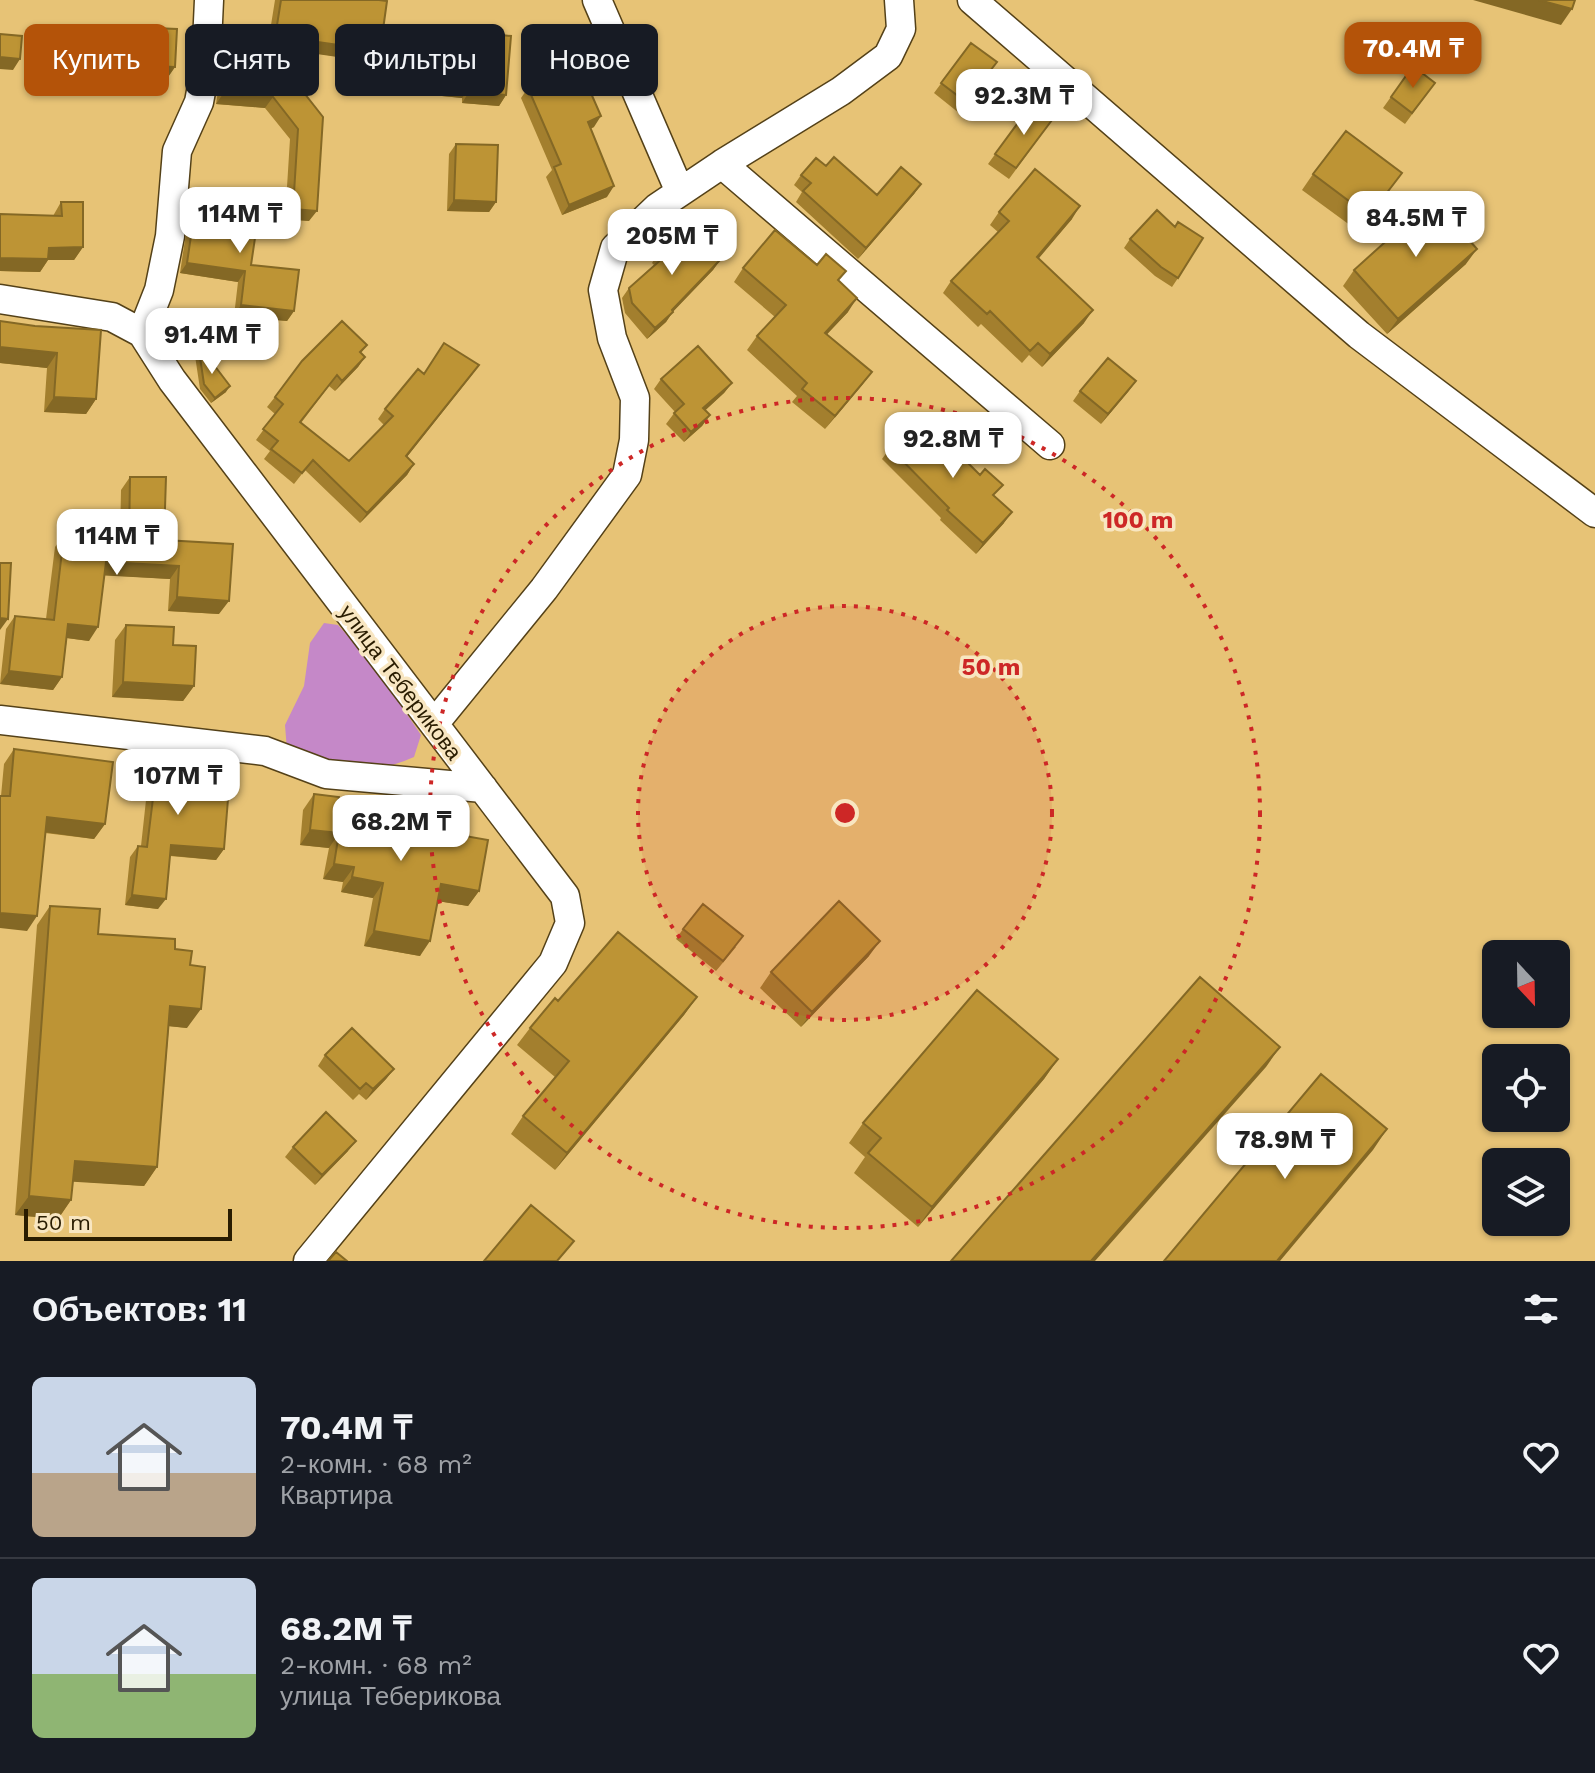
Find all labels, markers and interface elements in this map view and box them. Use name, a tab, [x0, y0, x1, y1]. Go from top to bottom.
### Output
pin: 70.4M ₸	[1339, 22, 1487, 90]
chip: Купить	[24, 24, 169, 96]
chip: Снять	[185, 24, 319, 96]
chip: Фильтры	[335, 24, 505, 96]
chip: Новое	[521, 24, 658, 96]
text: 70.4M ₸	[1362, 33, 1464, 63]
pin: 92.3M ₸	[950, 69, 1098, 137]
text: 92.3M ₸	[974, 80, 1074, 110]
pin: 114M ₸	[175, 187, 305, 255]
pin: 84.5M ₸	[1342, 191, 1490, 259]
text: 114M ₸	[198, 198, 282, 228]
text: 84.5M ₸	[1366, 202, 1466, 232]
pin: 205M ₸	[607, 209, 737, 277]
text: 205M ₸	[626, 220, 718, 250]
pin: 91.4M ₸	[138, 308, 286, 376]
text: 91.4M ₸	[164, 319, 260, 349]
pin: 92.8M ₸	[879, 412, 1027, 480]
text: 92.8M ₸	[903, 423, 1003, 453]
text: 100 m	[1103, 506, 1173, 534]
pin: 114M ₸	[52, 509, 182, 577]
text: 114M ₸	[75, 520, 159, 550]
street label: улица Теберикова	[334, 600, 467, 765]
text: 50 m	[962, 653, 1020, 681]
pin: 107M ₸	[113, 749, 243, 817]
text: 107M ₸	[134, 760, 222, 790]
pin: 68.2M ₸	[327, 795, 475, 863]
centre of rings	[831, 799, 859, 827]
text: 68.2M ₸	[351, 806, 451, 836]
north arrow	[1482, 940, 1570, 1028]
map controls	[1482, 940, 1570, 1236]
button: locate	[1482, 1044, 1570, 1132]
pin: 78.9M ₸	[1211, 1113, 1359, 1181]
text: 78.9M ₸	[1235, 1124, 1335, 1154]
button: layers	[1482, 1148, 1570, 1236]
scale bar	[24, 1205, 232, 1241]
text: 50 m	[36, 1210, 91, 1235]
icon: filters	[1519, 1287, 1563, 1331]
text: Объектов: 11	[32, 1289, 247, 1329]
text: 70.4M ₸	[280, 1407, 412, 1447]
icon: home	[96, 1409, 192, 1505]
icon: heart	[1519, 1435, 1563, 1479]
text: 2-комн. · 68 m²	[280, 1449, 472, 1479]
text: Квартира	[280, 1480, 392, 1510]
text: 68.2M ₸	[280, 1608, 412, 1648]
icon: home	[96, 1610, 192, 1706]
icon: heart	[1519, 1636, 1563, 1680]
text: 2-комн. · 68 m²	[280, 1650, 472, 1680]
text: улица Теберикова	[280, 1681, 501, 1711]

